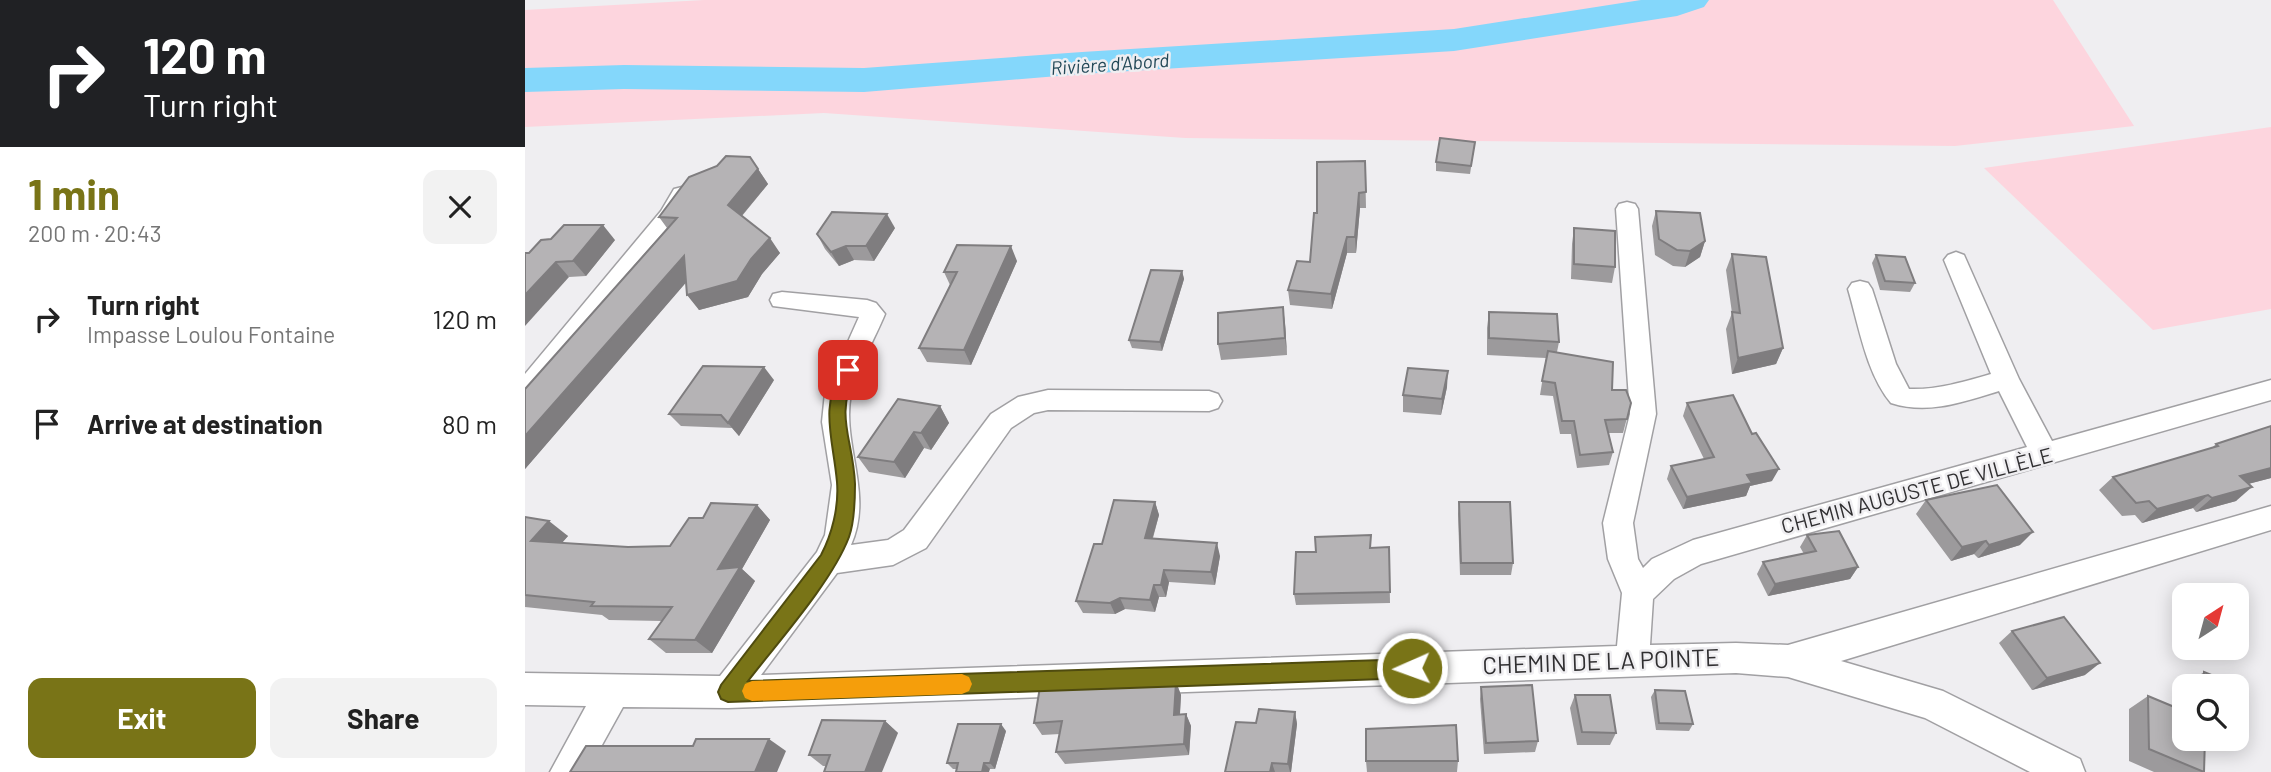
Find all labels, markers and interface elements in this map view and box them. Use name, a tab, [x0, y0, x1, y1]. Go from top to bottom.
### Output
text: 120 m	[143, 25, 266, 84]
icon: right	[28, 28, 119, 119]
water label: Rivière d'Abord	[1050, 48, 1170, 79]
text: Turn right	[143, 85, 278, 123]
text: 1 min	[28, 168, 120, 218]
button: close	[423, 170, 497, 244]
text: 200 m · 20:43	[28, 219, 162, 247]
text: Turn right	[87, 289, 200, 320]
icon: right	[28, 300, 66, 338]
text: 120 m	[433, 303, 497, 334]
text: Impasse Loulou Fontaine	[87, 320, 335, 348]
pin	[818, 340, 878, 400]
icon: arrive	[829, 351, 867, 389]
icon: arrive	[28, 405, 66, 443]
text: Arrive at destination	[87, 408, 323, 439]
text: 80 m	[442, 408, 497, 439]
street label: CHEMIN AUGUSTE DE VILLÈLE	[1778, 441, 2055, 538]
north arrow	[2172, 583, 2249, 660]
map controls	[2172, 583, 2249, 751]
position arrow	[1375, 631, 1449, 705]
street label: CHEMIN DE LA POINTE	[1482, 642, 1720, 679]
button: search	[2172, 674, 2249, 751]
button: Exit	[28, 678, 256, 758]
button: Share	[270, 678, 497, 758]

